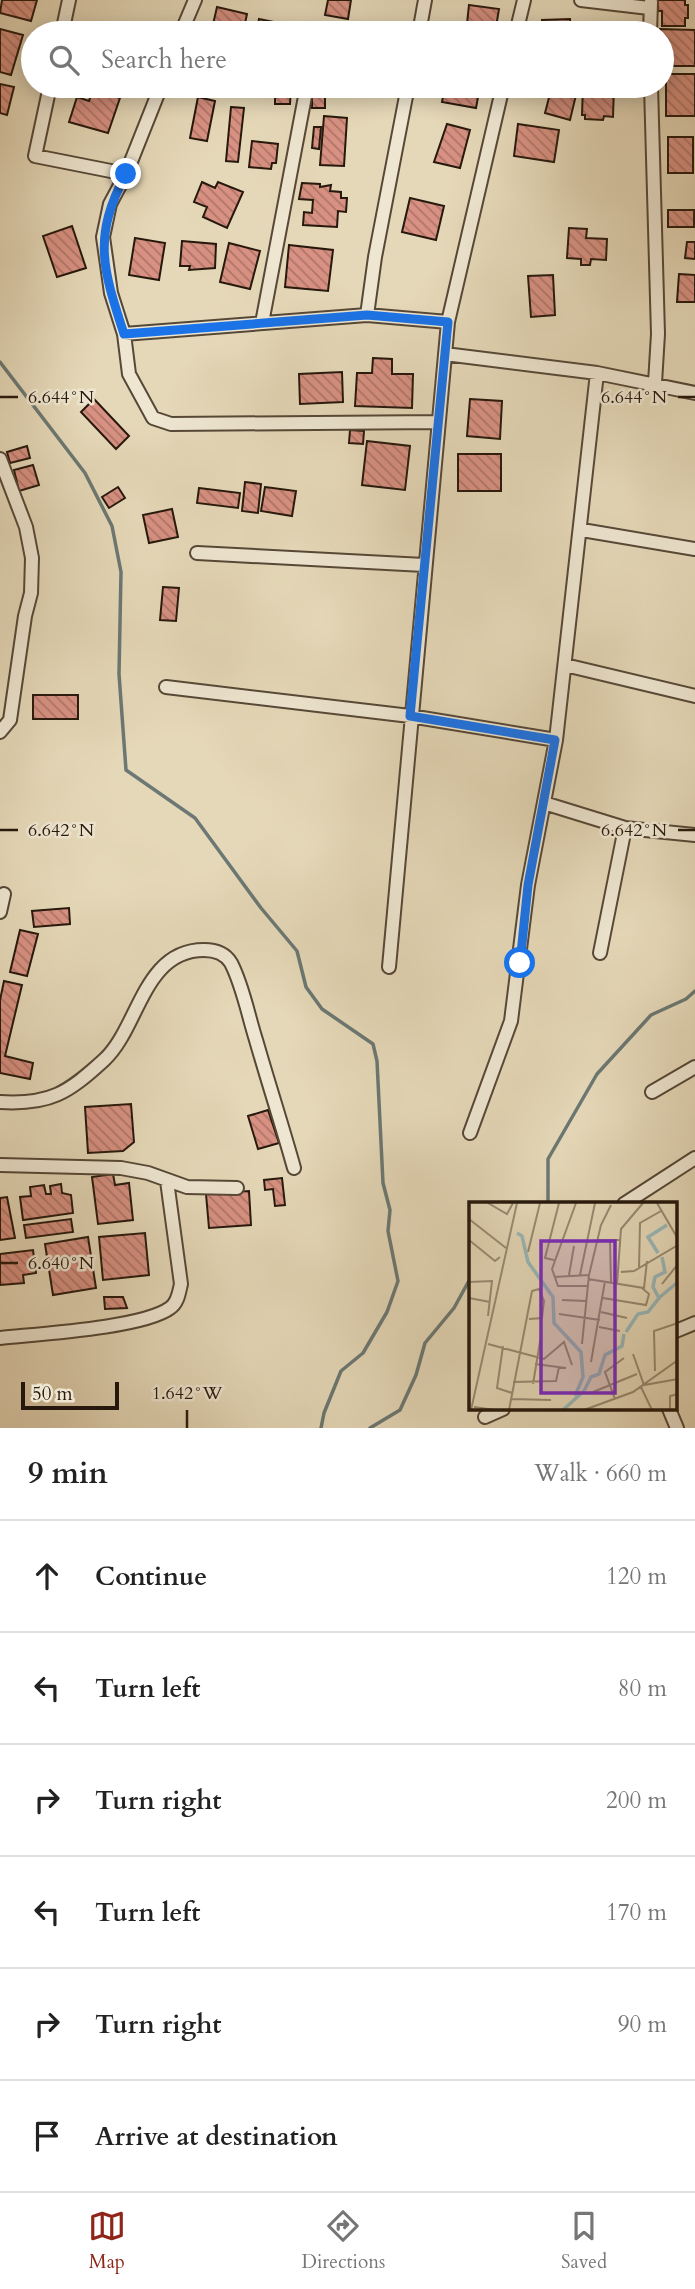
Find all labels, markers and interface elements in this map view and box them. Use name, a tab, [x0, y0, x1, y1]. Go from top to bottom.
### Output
search box	[21, 21, 674, 98]
icon: search	[45, 41, 83, 79]
text: Search here	[101, 42, 227, 77]
route end	[110, 158, 141, 189]
text: 6.644°N	[28, 385, 95, 410]
text: 6.644°N	[601, 385, 668, 410]
text: 6.642°N	[28, 818, 95, 843]
text: 6.642°N	[601, 818, 668, 843]
route start	[504, 947, 535, 978]
inset map	[469, 1202, 678, 1410]
text: 6.640°N	[28, 1251, 95, 1276]
scale bar	[21, 1379, 119, 1411]
text: 50 m	[32, 1381, 73, 1407]
text: 1.642°W	[152, 1381, 222, 1406]
text: 9 min	[28, 1453, 108, 1494]
text: Walk · 660 m	[534, 1458, 667, 1489]
icon: ahead	[28, 1557, 66, 1595]
text: Continue	[95, 1559, 207, 1594]
text: 120 m	[606, 1561, 667, 1592]
icon: left	[28, 1669, 66, 1707]
text: Turn left	[95, 1671, 200, 1706]
text: 80 m	[618, 1673, 667, 1704]
icon: right	[28, 1781, 66, 1819]
text: Turn right	[95, 1783, 222, 1818]
text: 200 m	[606, 1785, 667, 1816]
icon: left	[28, 1893, 66, 1931]
text: Turn left	[95, 1895, 200, 1930]
text: 170 m	[606, 1897, 667, 1928]
icon: right	[28, 2005, 66, 2043]
text: Turn right	[95, 2007, 222, 2042]
text: 90 m	[618, 2009, 667, 2040]
icon: arrive	[28, 2117, 66, 2155]
text: Arrive at destination	[95, 2119, 338, 2154]
tab: Map	[88, 2207, 126, 2275]
tab: Directions	[302, 2207, 385, 2275]
tab: Saved	[561, 2207, 607, 2275]

